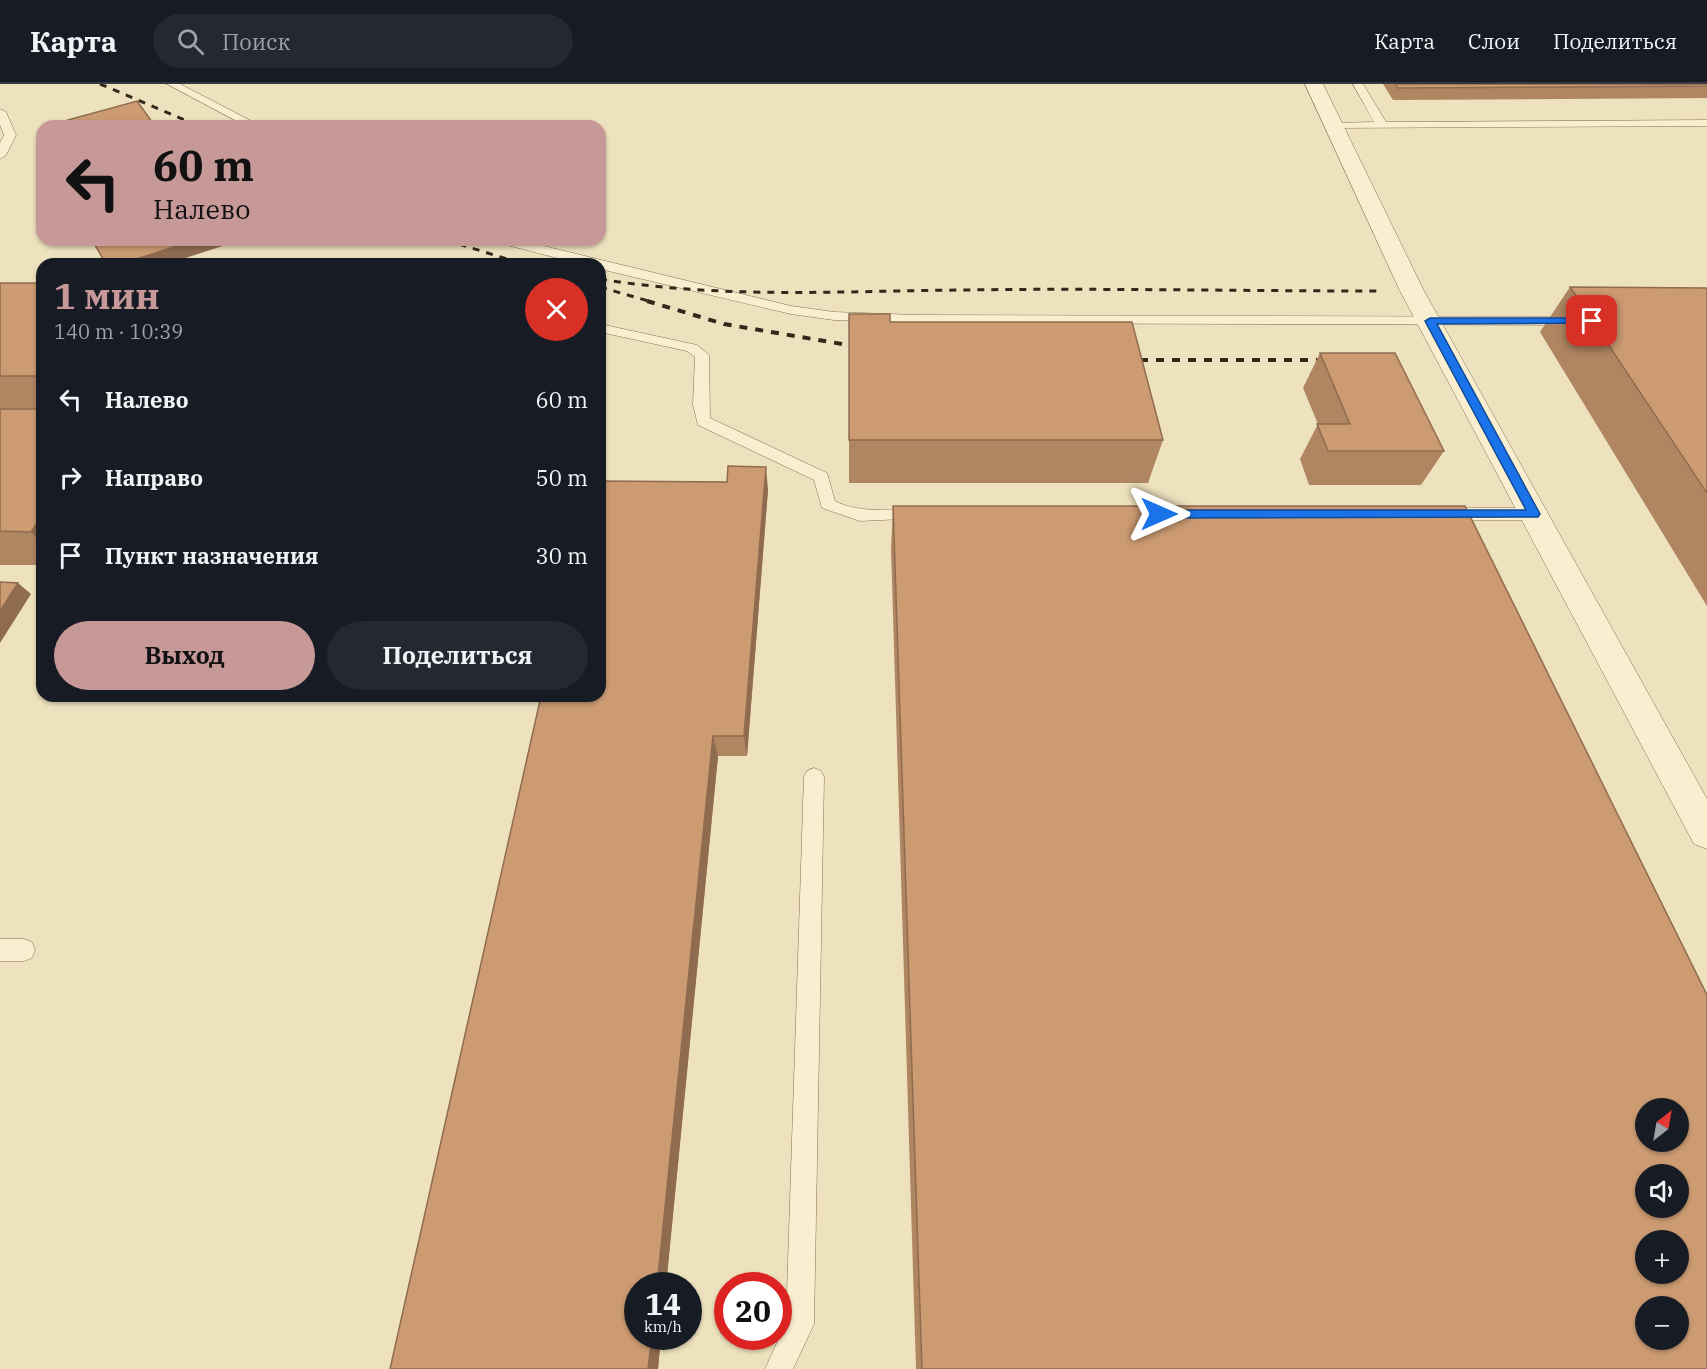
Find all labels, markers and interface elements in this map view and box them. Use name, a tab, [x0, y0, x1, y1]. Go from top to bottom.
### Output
search box	[153, 14, 573, 68]
text: Карта	[30, 23, 117, 60]
icon: search	[174, 25, 207, 58]
text: Поиск	[222, 27, 290, 56]
text: Карта	[1374, 27, 1435, 55]
text: Слои	[1468, 27, 1520, 55]
text: Поделиться	[1553, 27, 1677, 55]
text: 60 m	[153, 138, 254, 193]
icon: left	[54, 144, 132, 222]
text: Налево	[153, 191, 250, 226]
text: 1 мин	[54, 272, 160, 319]
button: close	[525, 278, 588, 341]
pin	[1566, 295, 1617, 346]
icon: arrive	[1575, 304, 1608, 337]
text: 140 m · 10:39	[54, 318, 183, 345]
icon: left	[54, 383, 87, 416]
text: Налево	[105, 385, 189, 414]
text: 60 m	[536, 385, 588, 414]
icon: right	[54, 461, 87, 494]
text: Направо	[105, 463, 203, 492]
text: 50 m	[536, 463, 588, 492]
position arrow	[1127, 482, 1191, 546]
icon: arrive	[54, 539, 87, 572]
text: Пункт назначения	[105, 541, 319, 570]
text: 30 m	[536, 541, 588, 570]
button: Выход	[54, 621, 315, 690]
button: Поделиться	[327, 621, 588, 690]
north arrow	[1635, 1098, 1689, 1152]
map controls	[1635, 1098, 1689, 1350]
button: sound	[1635, 1164, 1689, 1218]
button: +	[1635, 1230, 1689, 1284]
speed limit sign: 20	[714, 1272, 792, 1350]
text: 14	[645, 1284, 681, 1323]
button: −	[1635, 1296, 1689, 1350]
text: km/h	[644, 1317, 682, 1336]

